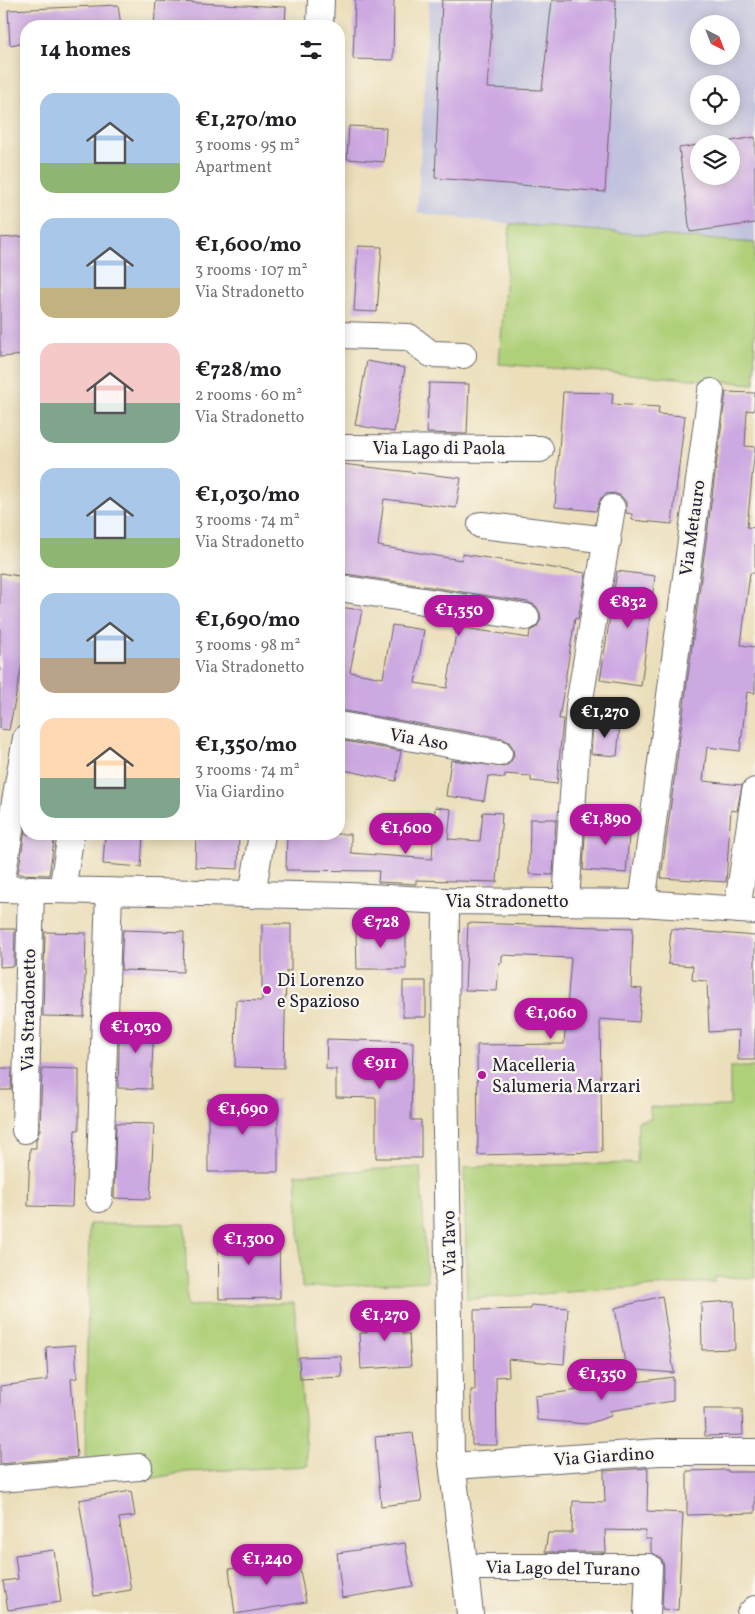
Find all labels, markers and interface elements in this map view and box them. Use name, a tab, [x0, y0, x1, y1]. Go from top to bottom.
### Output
north arrow	[690, 15, 740, 65]
map controls	[690, 15, 740, 185]
text: 14 homes	[40, 36, 131, 65]
icon: filters	[297, 36, 325, 64]
button: locate	[690, 75, 740, 125]
text: €1,270/mo	[195, 106, 297, 135]
icon: home	[80, 113, 140, 173]
text: 3 rooms · 95 m²	[195, 135, 300, 157]
button: layers	[690, 135, 740, 185]
text: Apartment	[195, 157, 272, 179]
text: €1,600/mo	[195, 231, 301, 260]
icon: home	[80, 238, 140, 298]
text: 3 rooms · 107 m²	[195, 260, 308, 282]
text: Via Stradonetto	[195, 282, 304, 304]
text: €728/mo	[195, 356, 281, 385]
icon: home	[80, 363, 140, 423]
text: 2 rooms · 60 m²	[195, 385, 302, 407]
text: Via Stradonetto	[195, 407, 304, 429]
street label: Via Lago di Paola	[372, 437, 506, 462]
street label: Via Metauro	[674, 478, 713, 578]
text: €1,030/mo	[195, 481, 300, 510]
icon: home	[80, 488, 140, 548]
text: 3 rooms · 74 m²	[195, 510, 300, 532]
text: Via Stradonetto	[195, 532, 304, 554]
pin: €832	[598, 586, 658, 629]
text: €832	[610, 592, 647, 614]
pin: €1,350	[418, 594, 500, 637]
text: €1,350	[435, 600, 483, 622]
text: €1,690/mo	[195, 606, 300, 635]
icon: home	[80, 613, 140, 673]
text: 3 rooms · 98 m²	[195, 635, 300, 657]
text: Via Stradonetto	[195, 657, 304, 679]
pin: €1,270	[564, 696, 646, 739]
text: €1,270	[581, 702, 629, 724]
street label: Via Aso	[387, 723, 450, 758]
text: €1,350/mo	[195, 731, 297, 760]
icon: home	[80, 738, 140, 798]
text: 3 rooms · 74 m²	[195, 760, 300, 782]
text: Via Giardino	[195, 782, 284, 804]
pin: €1,890	[565, 804, 647, 846]
text: €1,890	[581, 809, 631, 831]
pin: €1,600	[365, 812, 447, 855]
text: €1,600	[380, 818, 432, 840]
street label: Via Stradonetto	[445, 890, 569, 915]
pin: €728	[351, 906, 411, 949]
text: €728	[363, 912, 399, 934]
street label: Via Stradonetto	[16, 948, 43, 1072]
place label: Di Lorenzo e Spazioso	[277, 969, 364, 1015]
marker: Di Lorenzo e Spazioso	[261, 984, 273, 996]
pin: €1,060	[510, 998, 592, 1040]
text: €1,060	[525, 1003, 577, 1025]
pin: €1,030	[95, 1012, 177, 1054]
text: €1,030	[111, 1017, 161, 1039]
pin: €911	[350, 1048, 410, 1090]
text: €911	[363, 1053, 397, 1075]
place label: Macelleria Salumeria Marzari	[492, 1054, 641, 1100]
marker: Macelleria Salumeria Marzari	[476, 1069, 488, 1081]
pin: €1,690	[202, 1094, 284, 1136]
text: €1,690	[218, 1099, 268, 1121]
street label: Via Tavo	[437, 1210, 464, 1276]
pin: €1,300	[208, 1224, 290, 1266]
text: €1,300	[224, 1229, 274, 1251]
pin: €1,270	[344, 1300, 426, 1342]
text: €1,270	[361, 1305, 409, 1327]
pin: €1,350	[561, 1358, 643, 1401]
text: €1,350	[578, 1364, 626, 1386]
street label: Via Giardino	[553, 1442, 655, 1473]
pin: €1,240	[226, 1544, 308, 1586]
text: €1,240	[242, 1549, 292, 1571]
street label: Via Lago del Turano	[485, 1556, 640, 1583]

